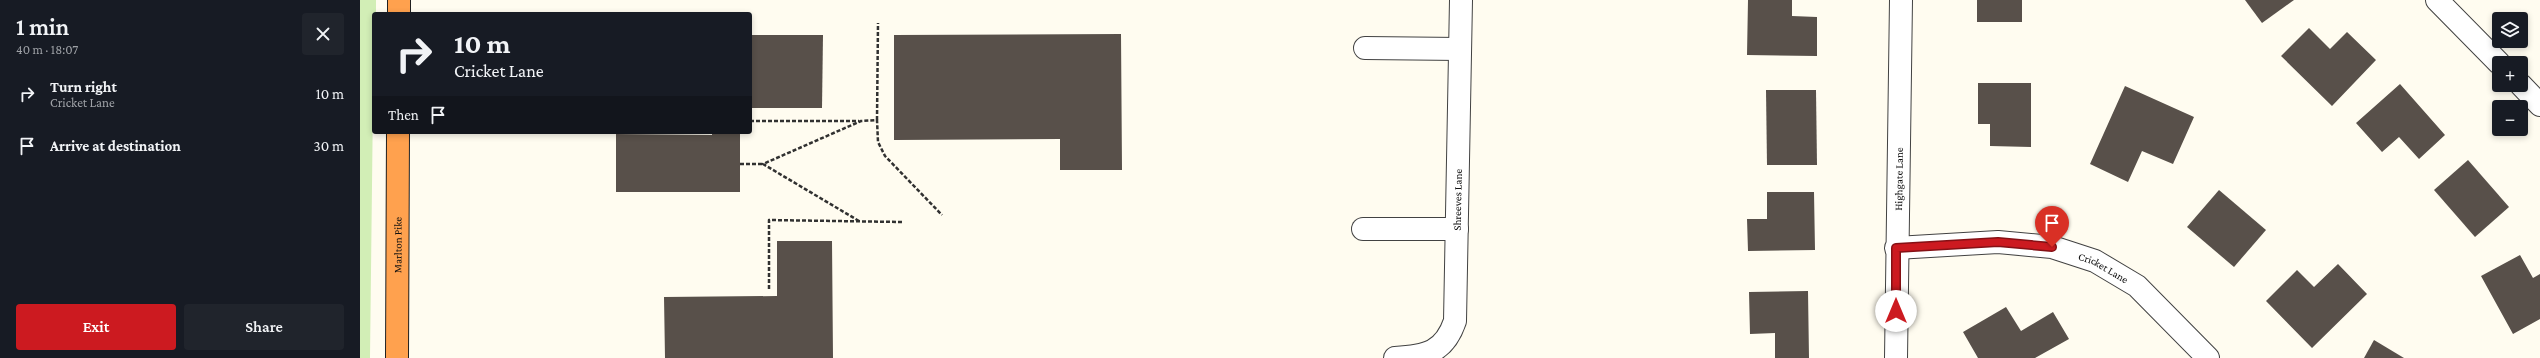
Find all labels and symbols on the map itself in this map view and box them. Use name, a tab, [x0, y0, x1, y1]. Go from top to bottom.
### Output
street label: Highgate Lane	[1892, 147, 1905, 211]
street label: Shreeves Lane	[1451, 168, 1464, 231]
pin	[2035, 206, 2069, 247]
street label: Marlton Pike	[391, 217, 404, 273]
street label: Cricket Lane	[2077, 250, 2131, 286]
position arrow	[1875, 290, 1917, 332]

